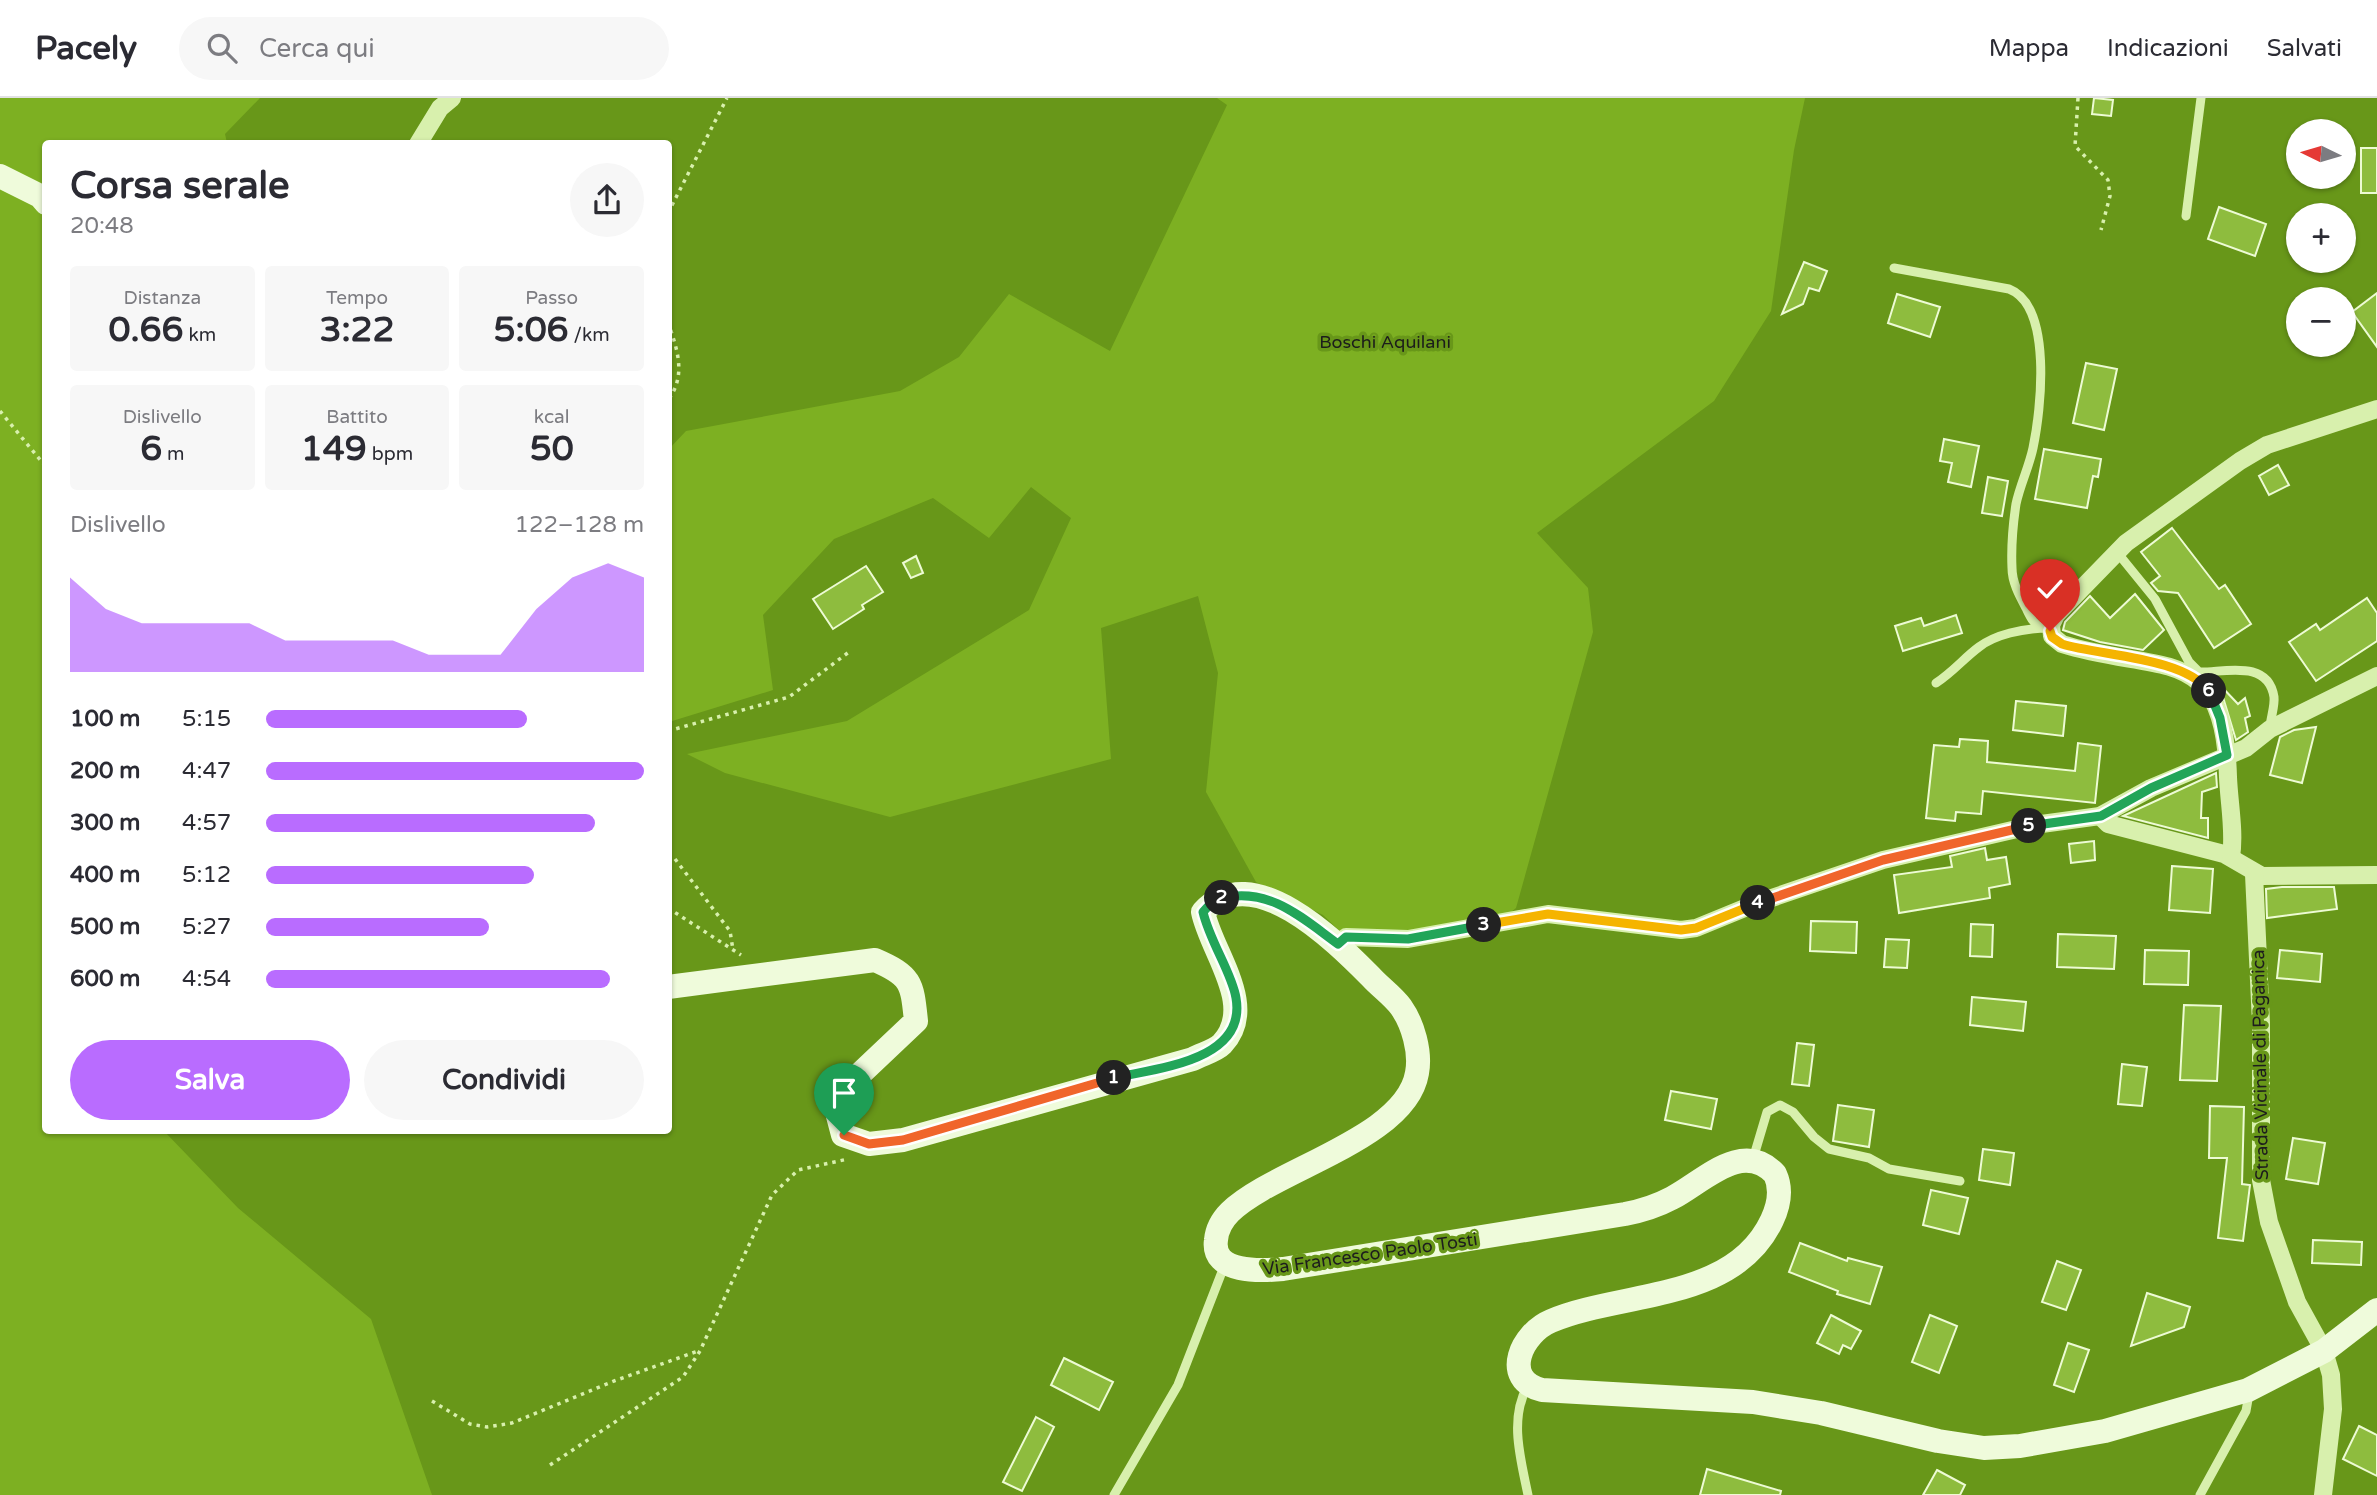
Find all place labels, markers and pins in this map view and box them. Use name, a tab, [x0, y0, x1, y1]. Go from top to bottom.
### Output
pin	[2020, 559, 2080, 631]
pin: 6	[2192, 674, 2226, 708]
pin: 5	[2011, 808, 2046, 844]
pin: 2	[1204, 880, 1240, 916]
pin: 4	[1740, 886, 1776, 920]
pin: 3	[1466, 908, 1502, 942]
pin: 1	[1096, 1060, 1132, 1096]
pin	[814, 1063, 874, 1135]

